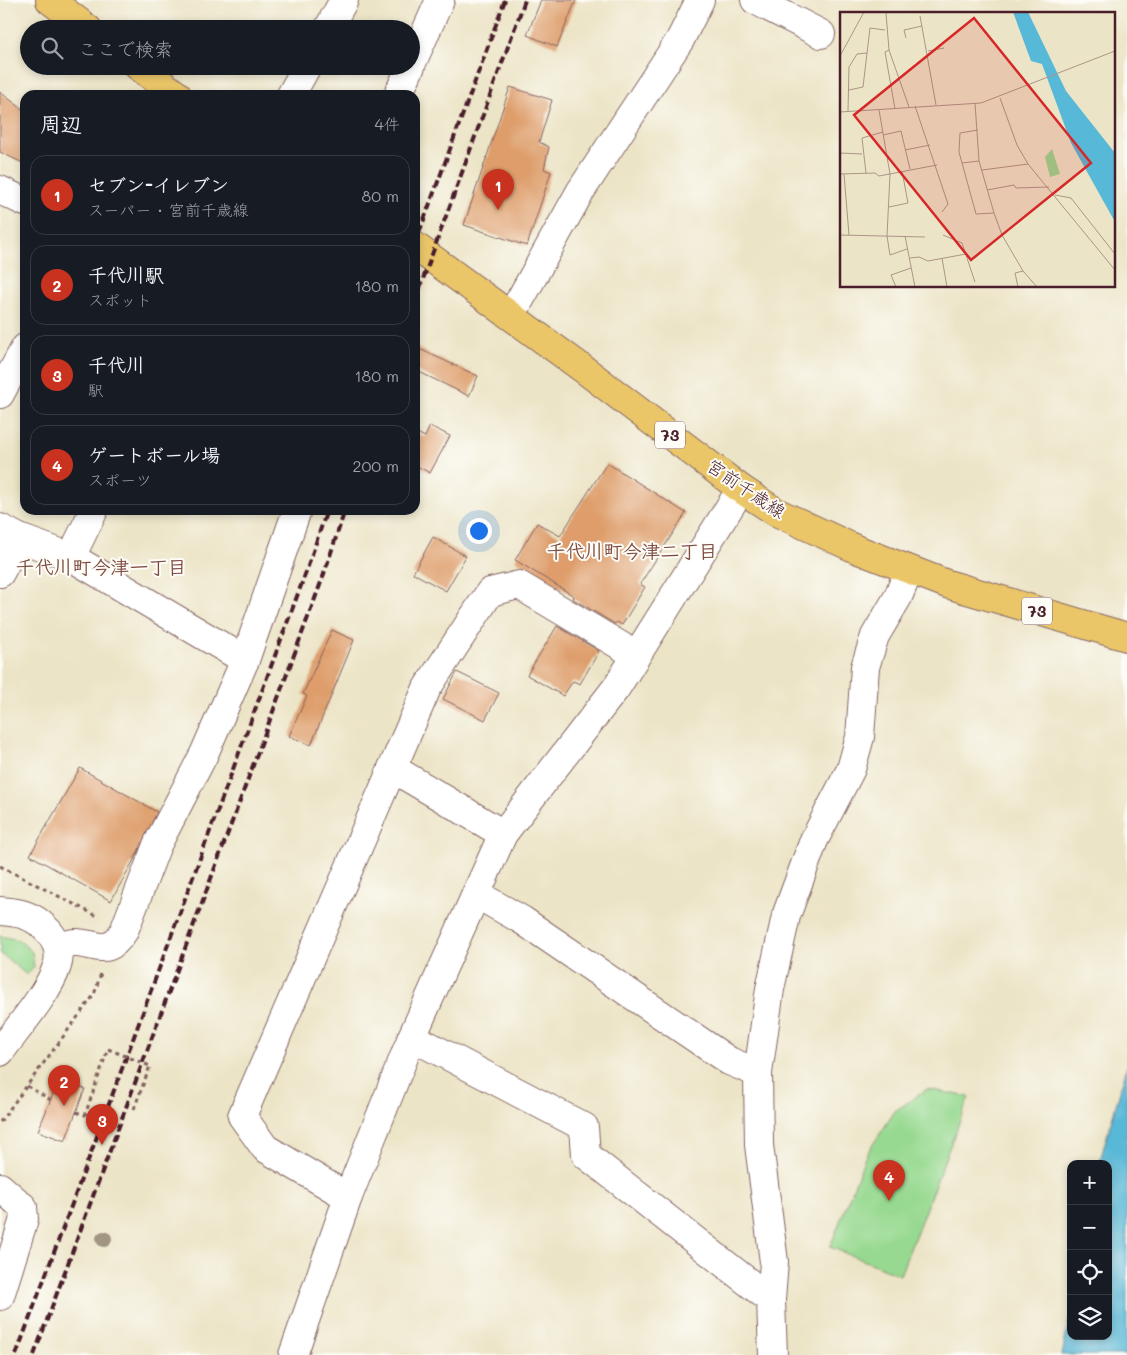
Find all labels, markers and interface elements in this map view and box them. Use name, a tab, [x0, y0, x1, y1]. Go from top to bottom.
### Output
inset map	[840, 12, 1114, 288]
search box	[20, 20, 420, 75]
icon: search	[38, 34, 66, 62]
text: ここで検索	[78, 36, 173, 61]
text: 周辺	[40, 110, 82, 137]
text: 4件	[375, 113, 400, 134]
pin: 1	[482, 169, 514, 210]
text: セブン-イレブン	[88, 172, 229, 197]
text: 1	[53, 185, 61, 206]
text: 80 m	[362, 185, 399, 206]
text: スーパー · 宮前千歳線	[88, 199, 249, 220]
text: 千代川駅	[88, 262, 164, 287]
text: 2	[53, 275, 61, 296]
text: 180 m	[354, 275, 399, 296]
text: スポット	[88, 289, 152, 310]
text: 千代川	[88, 352, 145, 377]
text: 3	[52, 365, 62, 386]
text: 180 m	[354, 365, 399, 386]
text: 駅	[88, 379, 104, 400]
road number: 73	[655, 422, 685, 448]
text: ゲートボール場	[88, 442, 220, 467]
street label: 宮前千歳線	[703, 453, 791, 523]
text: 4	[52, 455, 62, 476]
text: 200 m	[352, 455, 399, 476]
text: スポーツ	[88, 469, 152, 490]
your location	[466, 518, 492, 544]
district label: 千代川町今津二丁目	[546, 538, 718, 563]
district label: 千代川町今津一丁目	[15, 554, 187, 579]
road number: 73	[1022, 598, 1052, 624]
pin: 2	[48, 1065, 80, 1106]
pin: 3	[86, 1104, 118, 1145]
pin: 4	[873, 1160, 905, 1201]
map controls	[1067, 1160, 1112, 1340]
button: +	[1067, 1160, 1112, 1205]
button: −	[1067, 1205, 1112, 1250]
button: locate	[1067, 1250, 1112, 1295]
button: layers	[1067, 1295, 1112, 1340]

